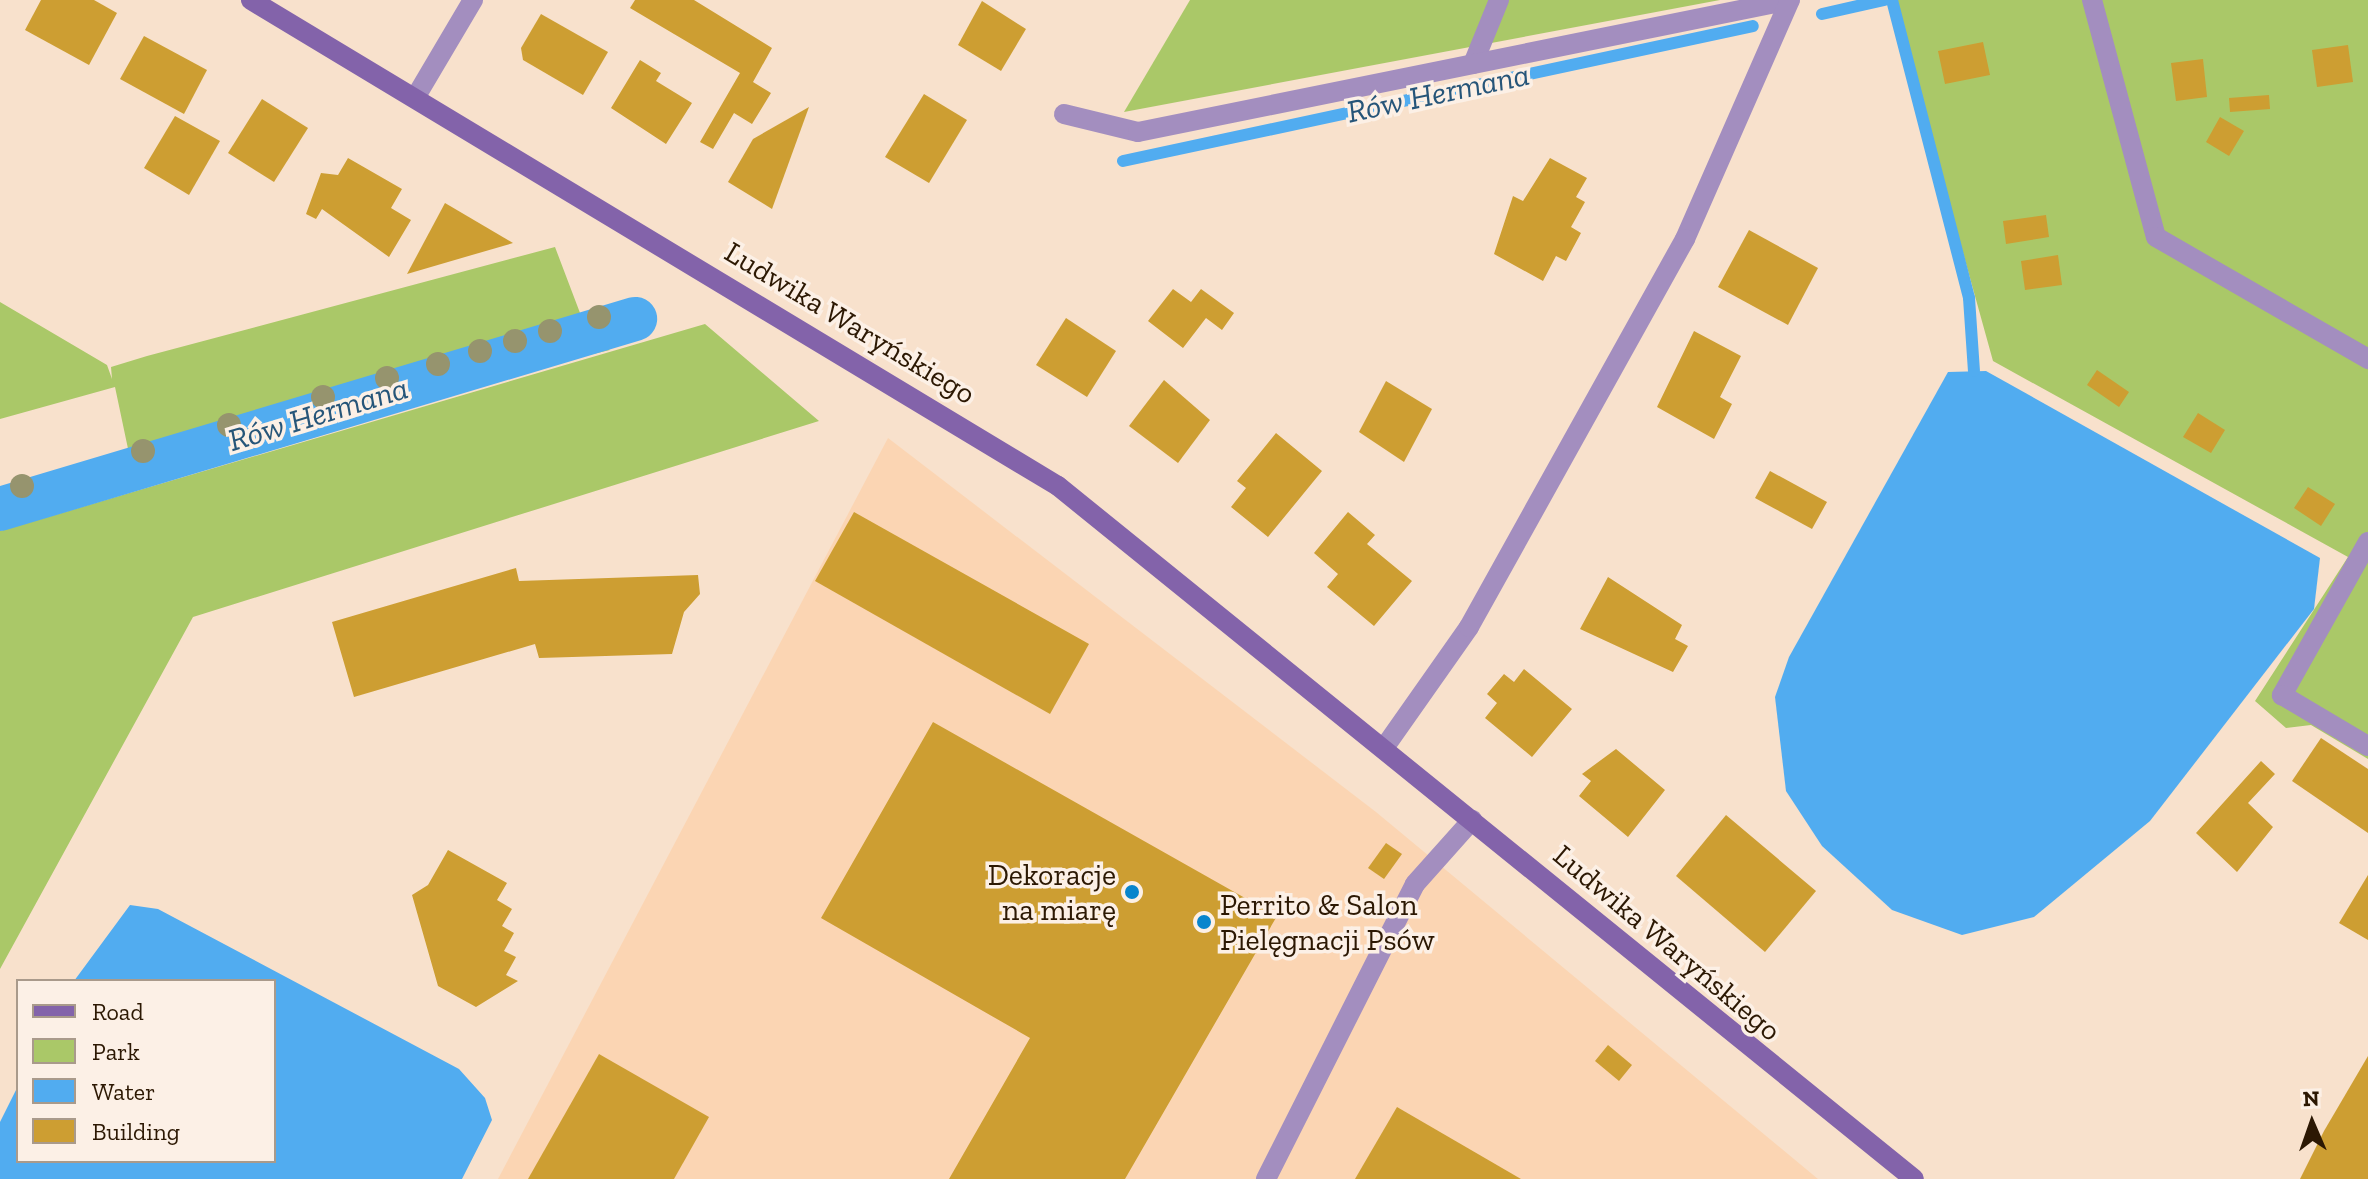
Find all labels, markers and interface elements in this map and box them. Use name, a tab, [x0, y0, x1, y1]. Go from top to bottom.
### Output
water label: Rów Hermana	[1343, 55, 1533, 131]
street label: Ludwika Waryńskiego	[718, 234, 982, 412]
water label: Rów Hermana	[224, 369, 412, 459]
street label: Ludwika Waryńskiego	[1546, 837, 1788, 1049]
place label: Dekoracje na miarę	[988, 857, 1116, 928]
marker: Dekoracje na miarę	[1123, 883, 1141, 901]
place label: Perrito & Salon Pielęgnacji Psów	[1220, 887, 1435, 958]
marker: Perrito & Salon Pielęgnacji Psów	[1195, 913, 1213, 931]
legend	[16, 979, 276, 1163]
text: Road	[92, 997, 144, 1026]
text: Park	[92, 1037, 140, 1066]
text: Water	[92, 1077, 155, 1106]
north arrow	[2272, 1083, 2352, 1163]
text: N	[2302, 1085, 2320, 1112]
text: Building	[92, 1117, 180, 1146]

